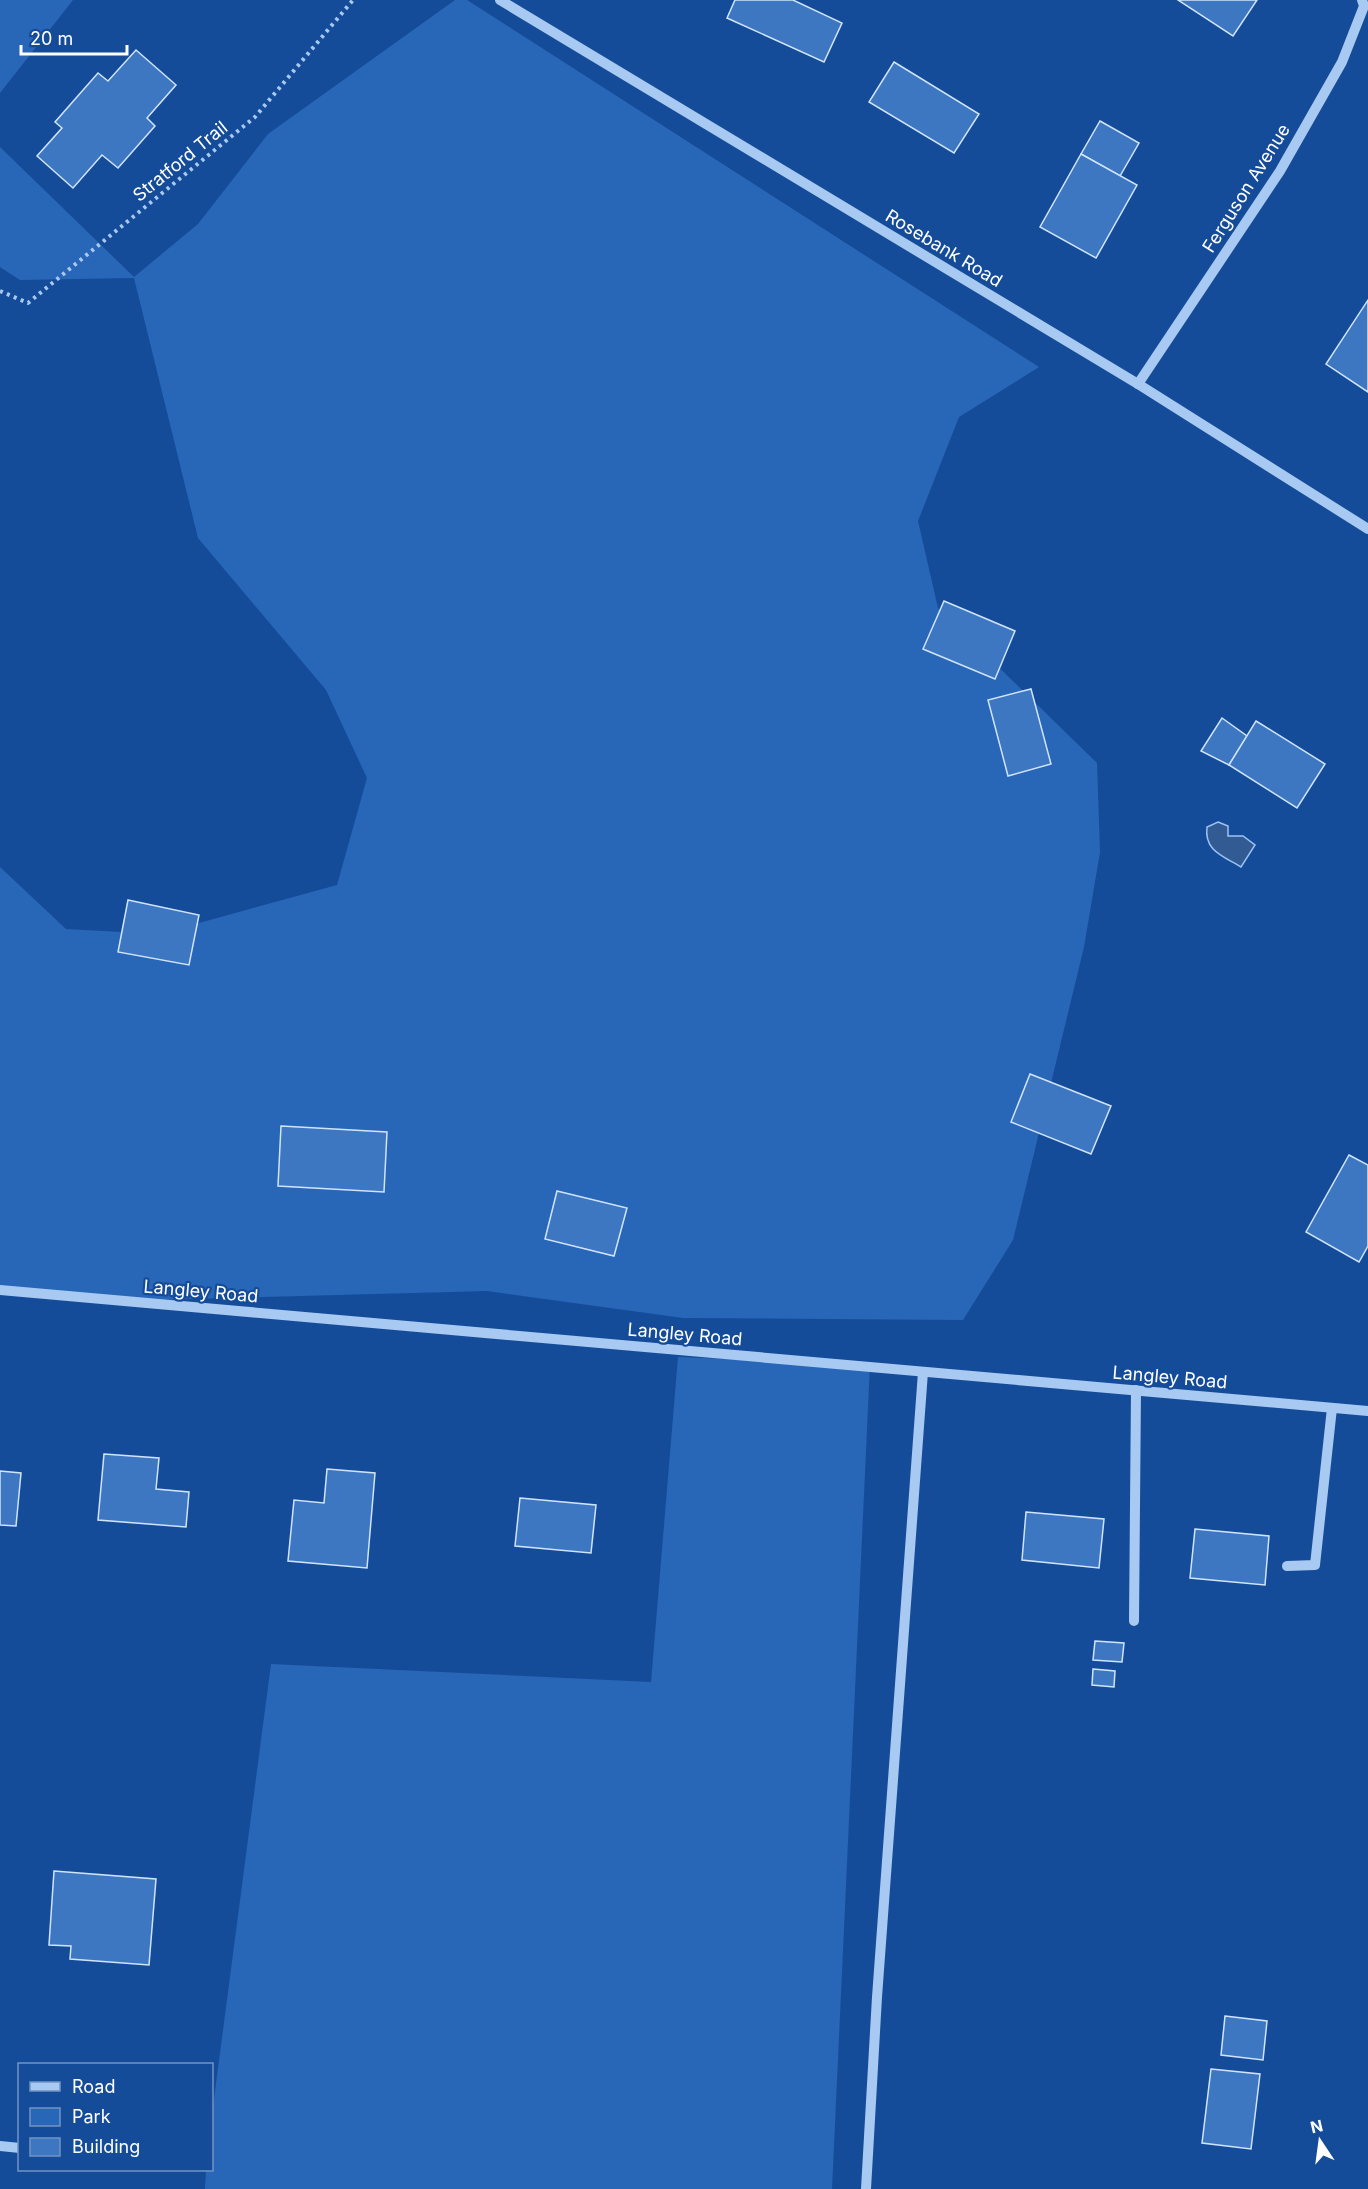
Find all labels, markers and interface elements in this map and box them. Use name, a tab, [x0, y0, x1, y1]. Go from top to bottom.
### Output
scale bar	[21, 18, 128, 56]
text: 20 m	[30, 28, 73, 49]
street label: Stratford Trail	[129, 117, 231, 205]
street label: Ferguson Avenue	[1198, 120, 1294, 256]
street label: Rosebank Road	[882, 205, 1006, 291]
street label: Langley Road	[143, 1276, 259, 1306]
street label: Langley Road	[627, 1319, 743, 1349]
street label: Langley Road	[1112, 1362, 1228, 1392]
legend	[18, 2063, 213, 2171]
text: Road	[72, 2076, 115, 2097]
text: Park	[72, 2106, 111, 2127]
north arrow	[1290, 2111, 1350, 2171]
text: N	[1308, 2115, 1325, 2138]
text: Building	[72, 2136, 140, 2157]

